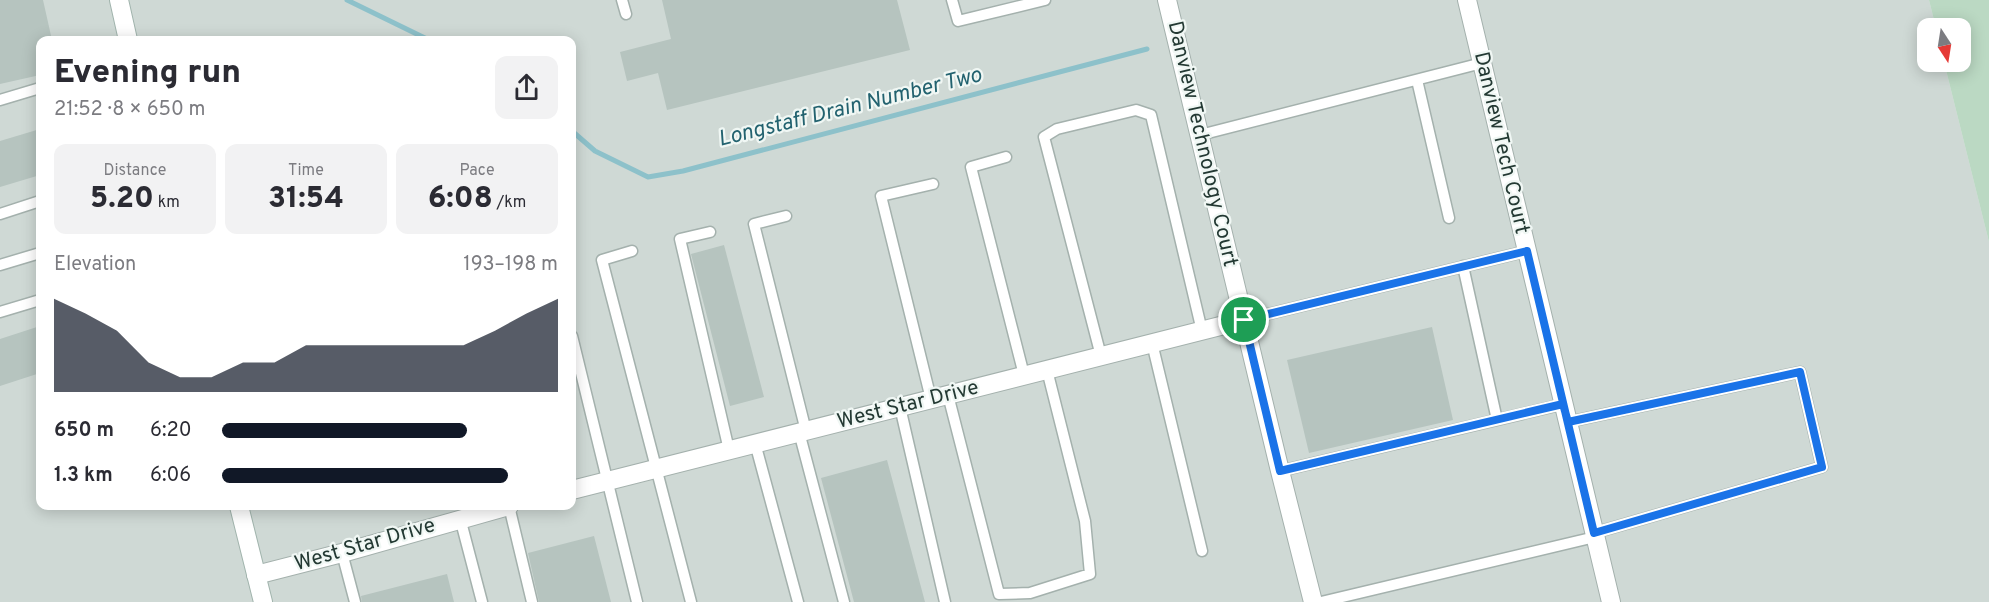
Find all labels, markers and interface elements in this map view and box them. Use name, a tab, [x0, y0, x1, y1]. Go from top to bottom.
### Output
north arrow	[1917, 18, 1971, 72]
map controls	[1917, 18, 1971, 72]
street label: Danview Technology Court	[1161, 19, 1243, 269]
street label: Danview Tech Court	[1467, 49, 1535, 237]
text: Evening run	[54, 53, 241, 95]
button: share	[495, 56, 558, 119]
water label: Longstaff Drain Number Two	[715, 62, 985, 154]
text: 21:52 · 8 × 650 m	[54, 97, 205, 123]
text: Distance	[104, 161, 166, 181]
text: Time	[288, 161, 324, 181]
text: Pace	[459, 161, 495, 181]
text: 5.20	[90, 181, 154, 218]
text: 31:54	[268, 181, 344, 218]
text: 6:08	[428, 181, 493, 218]
text: km	[154, 193, 180, 213]
text: /km	[493, 193, 526, 213]
text: Elevation	[54, 252, 136, 278]
text: 193–198 m	[463, 252, 558, 278]
pin	[1218, 294, 1269, 345]
icon: arrive	[1227, 303, 1260, 336]
street label: West Star Drive	[834, 374, 982, 436]
text: 650 m	[54, 418, 114, 444]
text: 6:20	[150, 418, 192, 444]
text: 1.3 km	[54, 463, 113, 489]
text: 6:06	[150, 463, 191, 489]
street label: West Star Drive	[292, 512, 438, 578]

